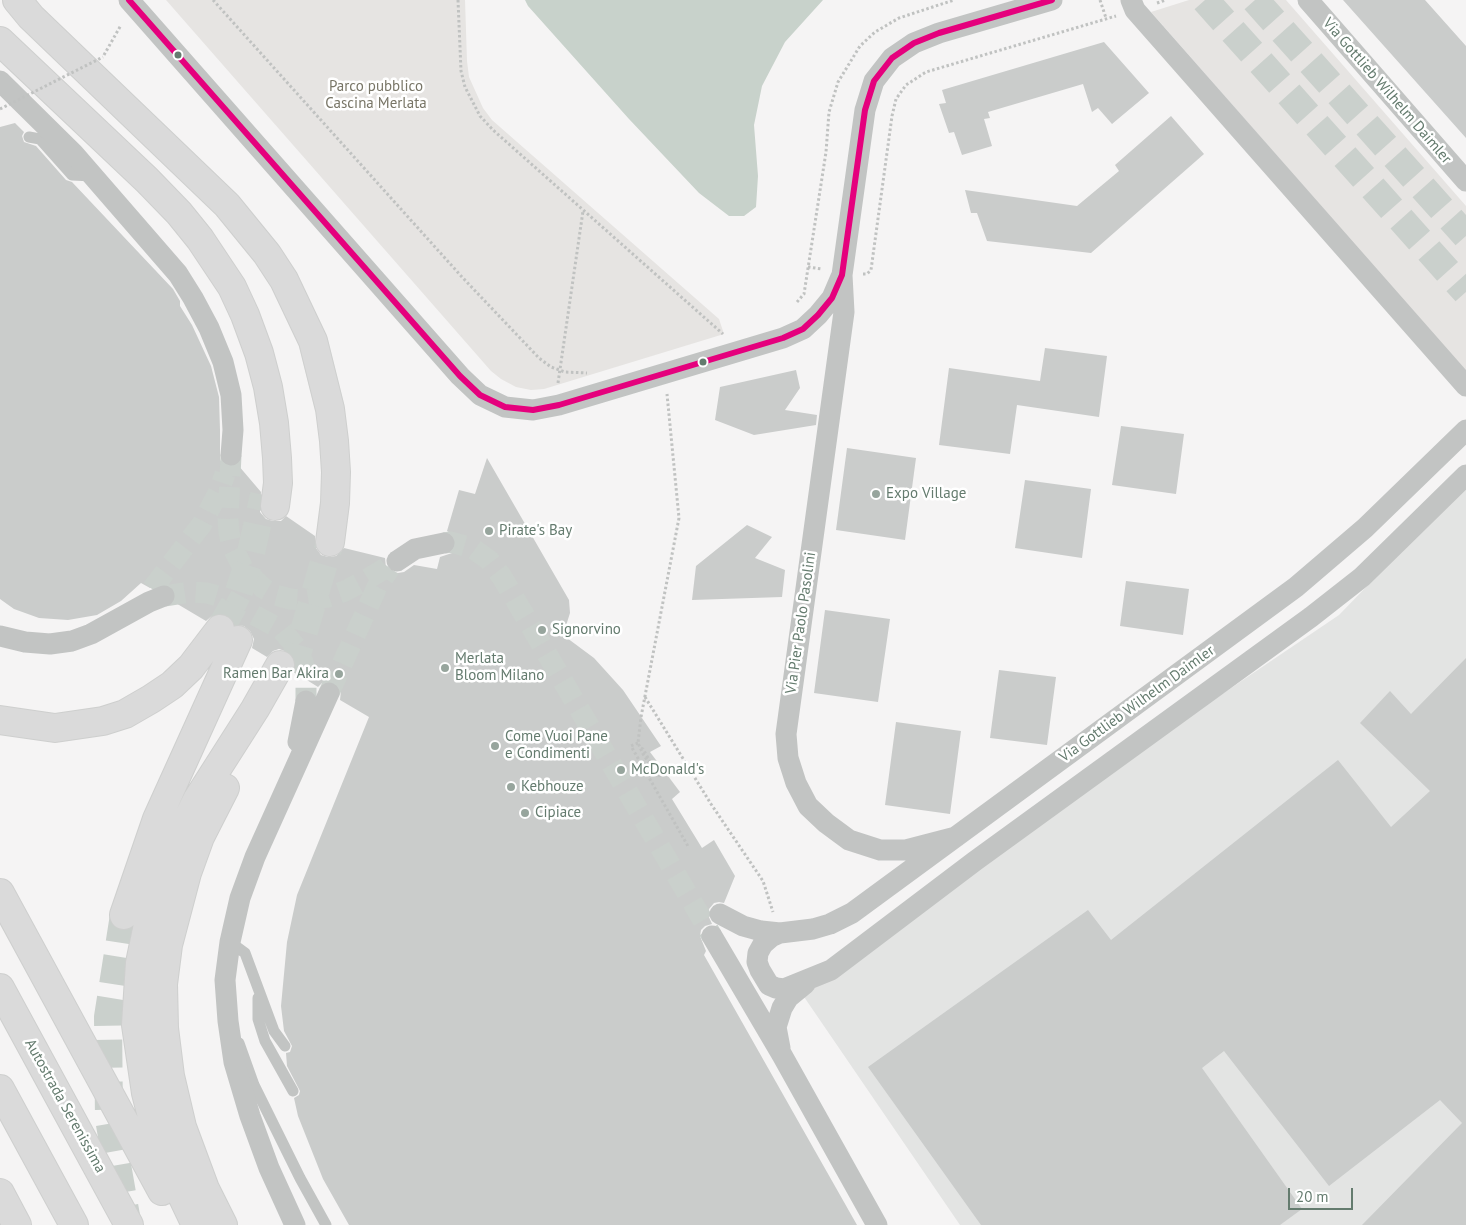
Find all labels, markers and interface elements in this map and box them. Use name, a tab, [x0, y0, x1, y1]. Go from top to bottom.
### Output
street label: Via Gottlieb Wilhelm Daimler	[1319, 14, 1455, 168]
unlabelled marker	[173, 50, 183, 60]
park label: Parco pubblico Cascina Merlata	[325, 78, 427, 113]
unlabelled marker	[698, 357, 708, 367]
place label: Expo Village	[886, 485, 966, 503]
marker: Expo Village	[870, 488, 882, 500]
place label: Pirate's Bay	[499, 522, 572, 540]
marker: Pirate's Bay	[483, 525, 495, 537]
street label: Via Pier Paolo Pasolini	[782, 551, 820, 695]
place label: Signorvino	[552, 621, 621, 639]
marker: Signorvino	[536, 624, 548, 636]
street label: Via Gottlieb Wilhelm Daimler	[1056, 642, 1218, 766]
place label: Merlata Bloom Milano	[455, 650, 544, 685]
marker: Merlata Bloom Milano	[439, 662, 451, 674]
place label: Ramen Bar Akira	[223, 665, 329, 683]
marker: Ramen Bar Akira	[333, 668, 345, 680]
place label: Come Vuoi Pane e Condimenti	[505, 728, 608, 763]
marker: Come Vuoi Pane e Condimenti	[489, 740, 501, 752]
place label: McDonald's	[631, 761, 704, 779]
marker: McDonald's	[615, 764, 627, 776]
place label: Kebhouze	[521, 778, 584, 796]
marker: Kebhouze	[505, 781, 517, 793]
place label: Cipiace	[535, 804, 581, 822]
marker: Cipiace	[519, 807, 531, 819]
street label: Autostrada Serenissima	[21, 1036, 109, 1176]
scale bar	[1291, 1178, 1356, 1210]
text: 20 m	[1296, 1187, 1329, 1206]

